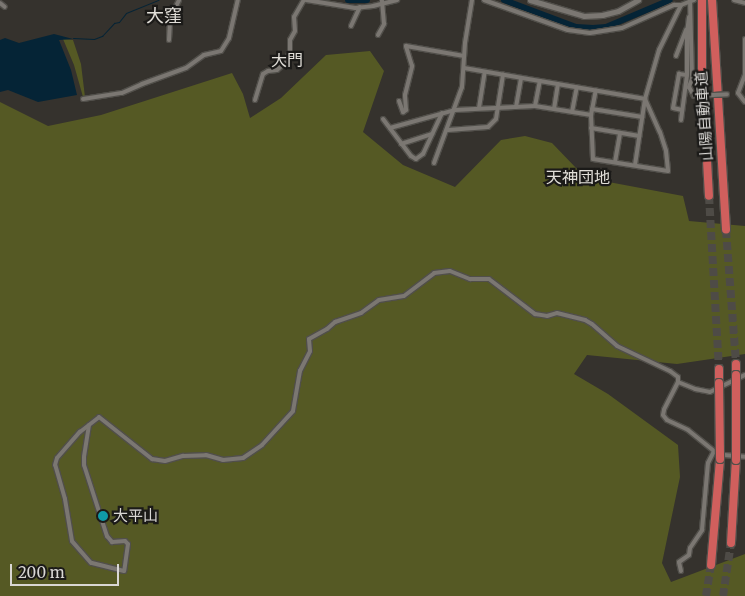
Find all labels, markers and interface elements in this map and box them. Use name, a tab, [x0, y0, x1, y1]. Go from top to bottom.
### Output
district label: 大窪	[146, 5, 182, 27]
district label: 大門	[271, 50, 303, 70]
street label: 山陽自動車道	[692, 70, 716, 162]
district label: 天神団地	[546, 167, 610, 187]
place label: 大平山	[113, 507, 158, 525]
marker: 大平山	[97, 510, 109, 522]
scale bar	[12, 554, 121, 586]
text: 200 m	[18, 563, 65, 582]

